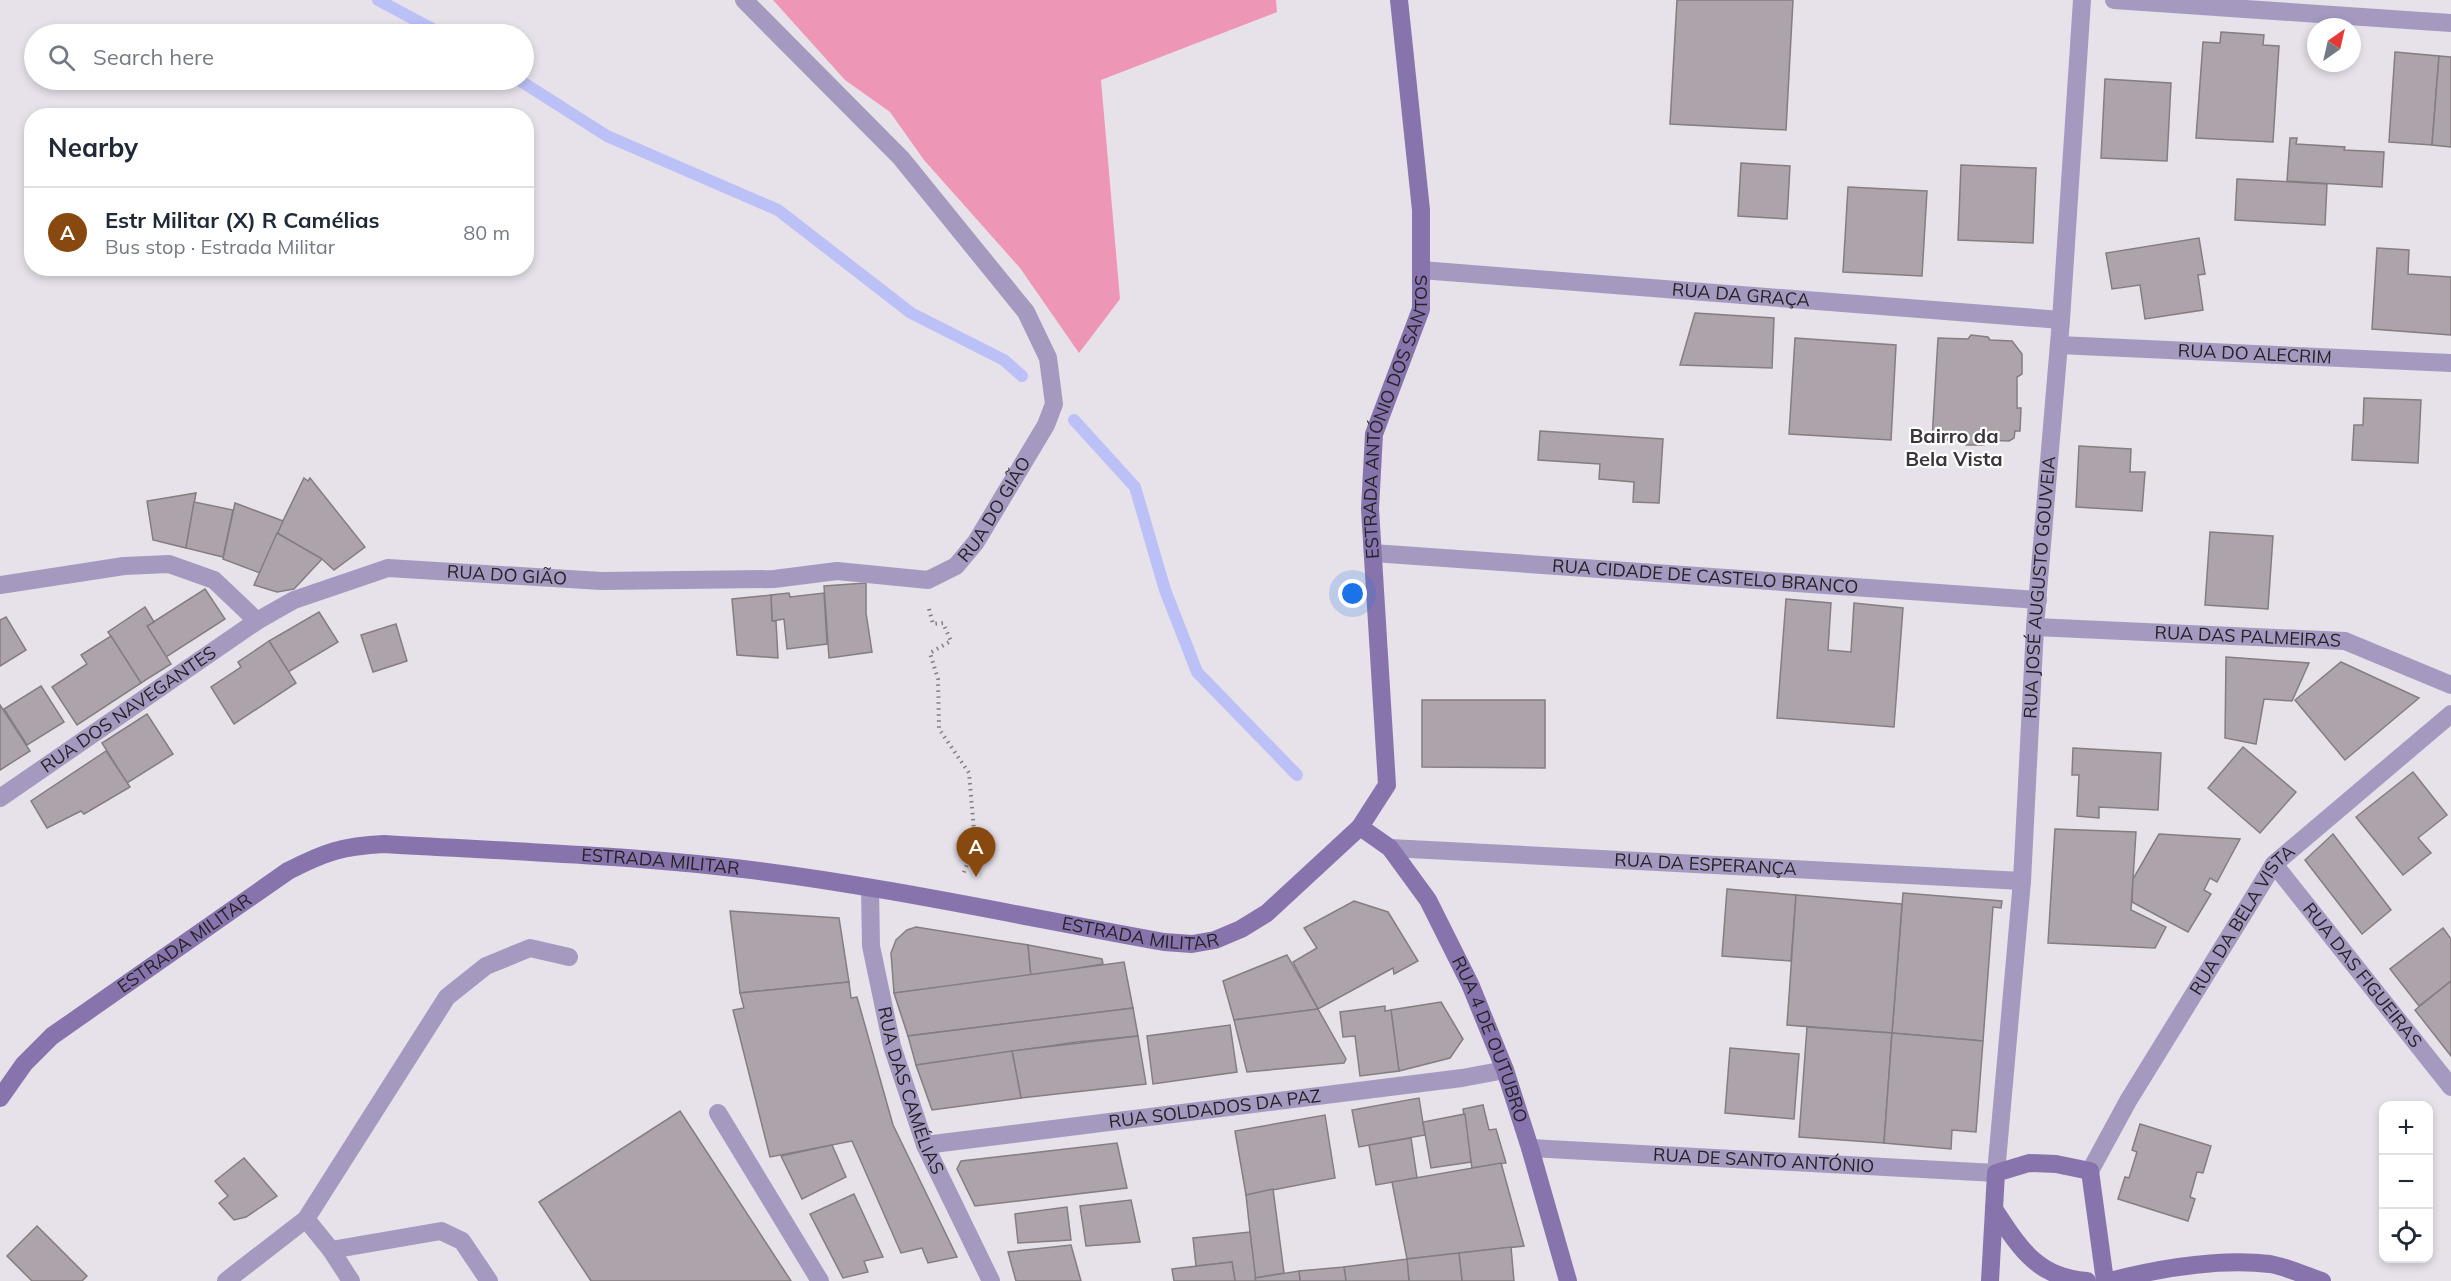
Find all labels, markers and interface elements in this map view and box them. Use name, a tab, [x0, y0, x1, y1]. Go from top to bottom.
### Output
north arrow	[2307, 18, 2361, 72]
search box	[24, 24, 534, 90]
icon: search	[45, 41, 78, 74]
text: Search here	[93, 43, 214, 71]
text: Nearby	[48, 131, 138, 164]
text: Estr Militar (X) R Camélias	[105, 206, 380, 234]
text: A	[60, 220, 75, 245]
text: 80 m	[463, 220, 510, 245]
text: Bus stop · Estrada Militar	[105, 234, 335, 259]
street label: ESTRADA ANTÓNIO DOS SANTOS	[1358, 275, 1432, 560]
street label: RUA DA GRAÇA	[1671, 278, 1811, 311]
street label: RUA DO ALECRIM	[2177, 338, 2332, 369]
district label: Bairro da Bela Vista	[1905, 423, 2003, 471]
street label: RUA DO GIÃO	[952, 452, 1035, 567]
street label: RUA JOSÉ AUGUSTO GOUVEIA	[2018, 455, 2060, 719]
street label: RUA CIDADE DE CASTELO BRANCO	[1551, 554, 1859, 598]
street label: RUA DO GIÃO	[446, 560, 568, 590]
your location	[1338, 579, 1367, 608]
street label: RUA DAS PALMEIRAS	[2154, 620, 2342, 652]
street label: RUA DOS NAVEGANTES	[36, 641, 220, 778]
pin: A	[956, 828, 996, 877]
street label: RUA DA BELA VISTA	[2184, 839, 2299, 999]
street label: ESTRADA MILITAR	[581, 843, 741, 880]
street label: RUA DA ESPERANÇA	[1614, 848, 1797, 880]
street label: ESTRADA MILITAR	[113, 888, 256, 998]
street label: RUA DAS FIGUEIRAS	[2298, 898, 2427, 1052]
street label: ESTRADA MILITAR	[1060, 911, 1221, 955]
street label: RUA 4 DE OUTUBRO	[1447, 952, 1533, 1126]
street label: RUA DAS CAMÉLIAS	[873, 1004, 949, 1178]
street label: RUA SOLDADOS DA PAZ	[1107, 1084, 1322, 1133]
map controls	[2379, 1101, 2433, 1263]
button: +	[2379, 1101, 2433, 1155]
street label: RUA DE SANTO ANTÓNIO	[1652, 1143, 1875, 1177]
button: −	[2379, 1155, 2433, 1209]
button: locate	[2379, 1209, 2433, 1263]

